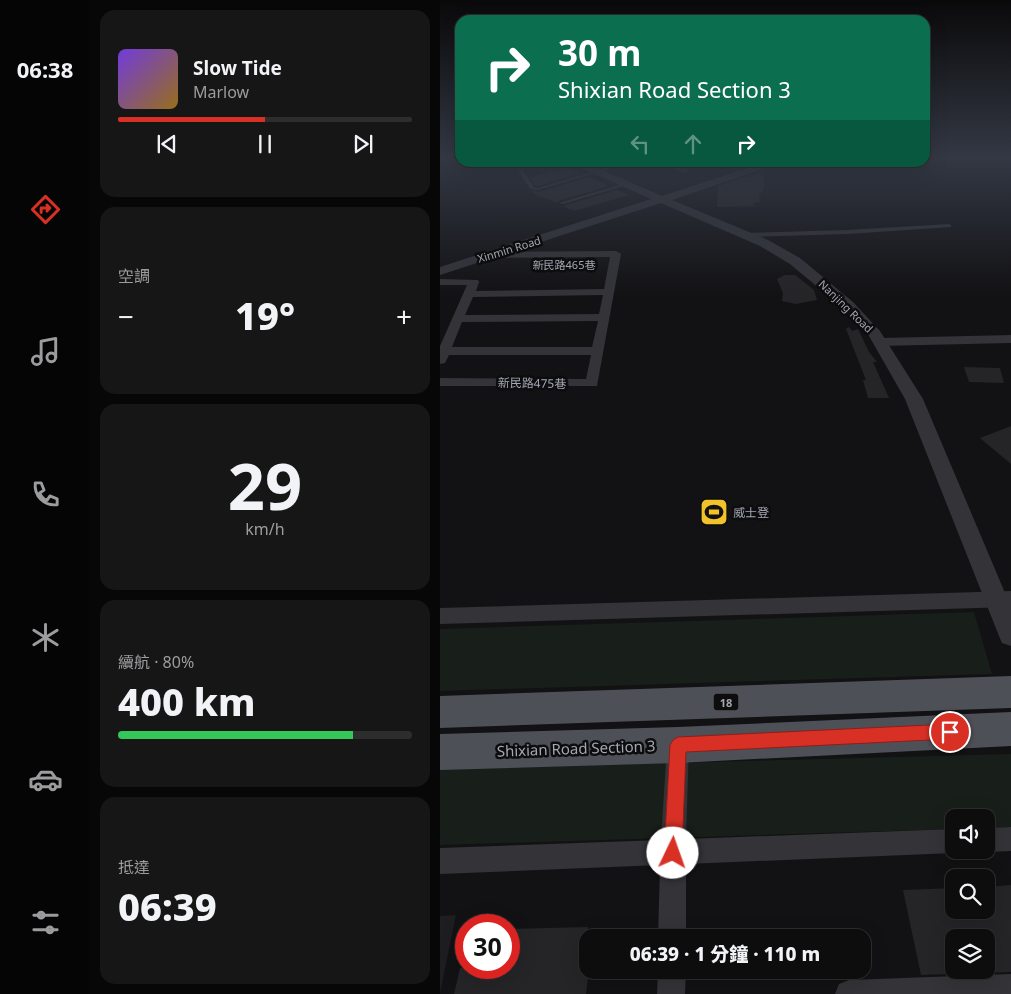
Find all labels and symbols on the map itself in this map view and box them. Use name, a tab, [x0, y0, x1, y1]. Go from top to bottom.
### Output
street label: Xinmin Road	[476, 232, 542, 266]
street label: 新民路465巷	[533, 257, 595, 272]
street label: Nanjing Road	[816, 276, 876, 336]
street label: 新民路475巷	[498, 374, 566, 392]
sports icon: 威士登	[699, 497, 729, 527]
place label: 威士登	[733, 504, 769, 521]
road number: 18	[714, 694, 738, 710]
pin	[929, 711, 971, 753]
street label: Shixian Road Section 3	[496, 735, 656, 761]
position arrow	[646, 826, 698, 878]
speed limit sign: 30	[455, 914, 520, 979]

